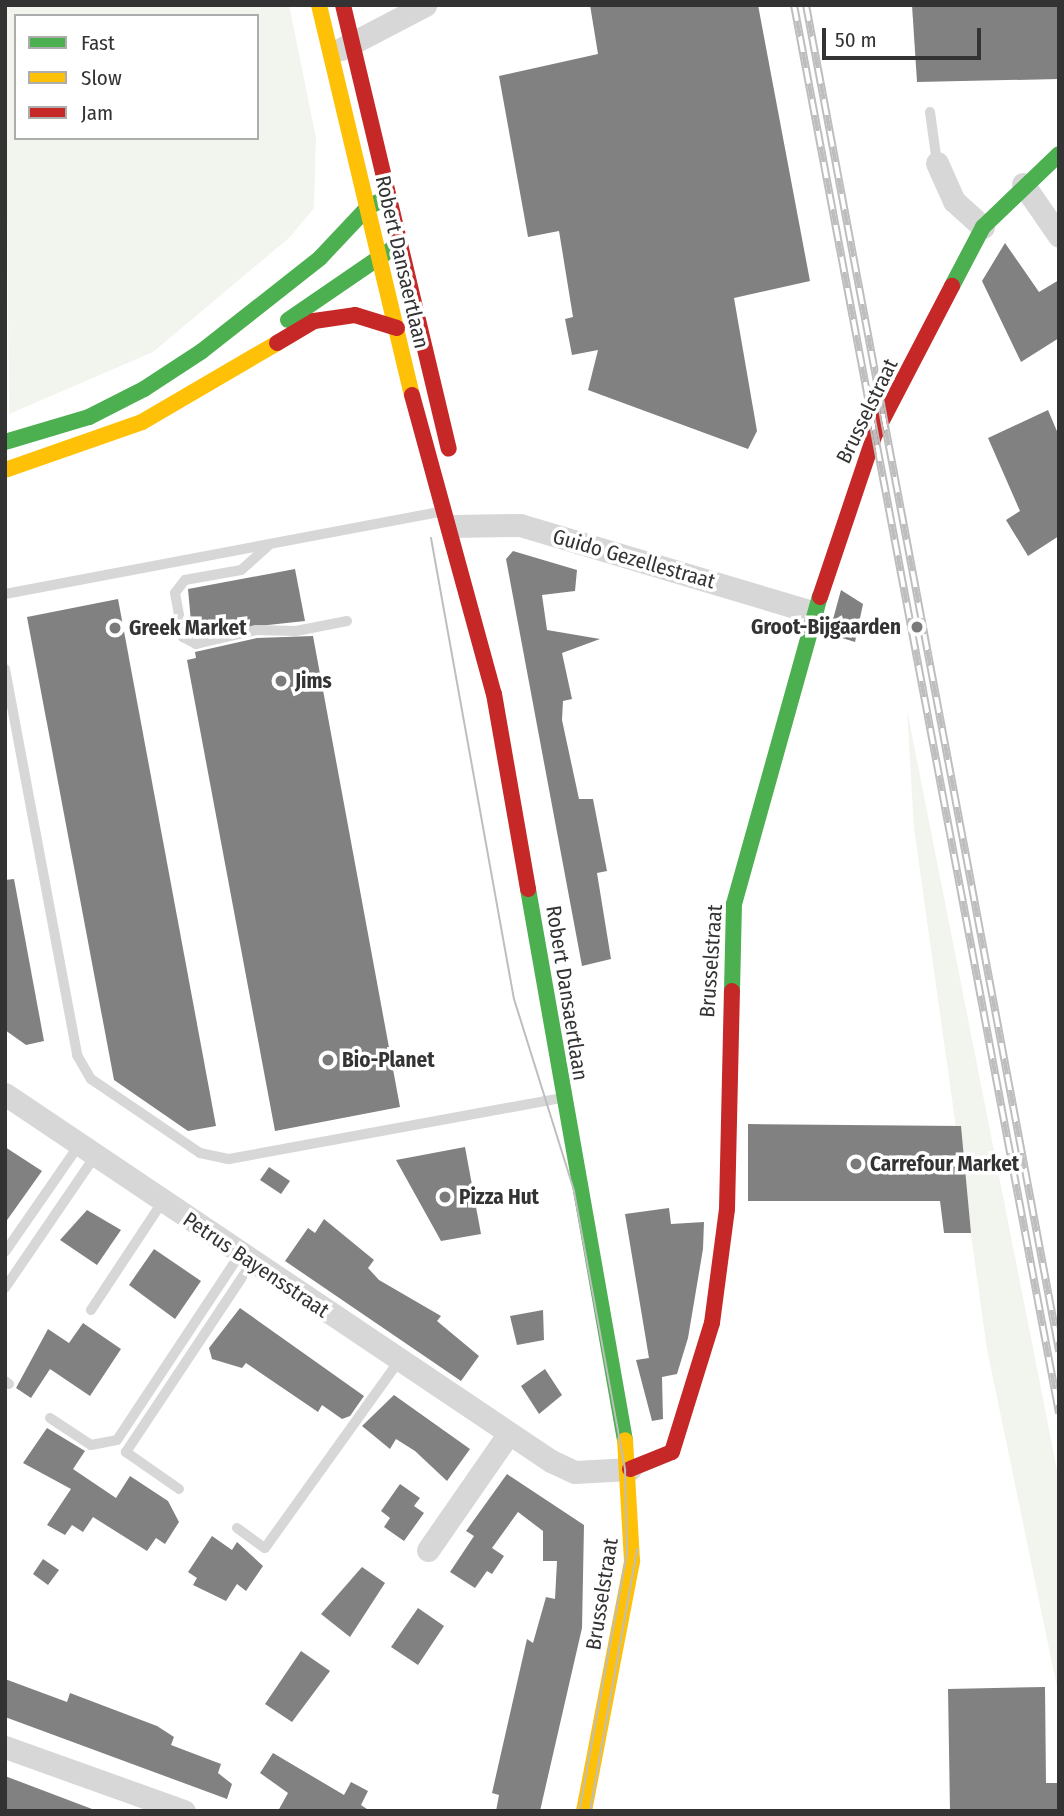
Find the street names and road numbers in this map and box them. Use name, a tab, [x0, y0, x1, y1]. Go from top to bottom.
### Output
street label: Robert Dansaertlaan	[370, 173, 434, 351]
street label: Brusselstraat	[831, 355, 903, 467]
street label: Guido Gezellestraat	[550, 524, 718, 594]
street label: Robert Dansaertlaan	[541, 904, 593, 1082]
street label: Brusselstraat	[694, 904, 728, 1018]
street label: Petrus Bayensstraat	[178, 1207, 334, 1323]
street label: Brusselstraat	[581, 1536, 623, 1652]

